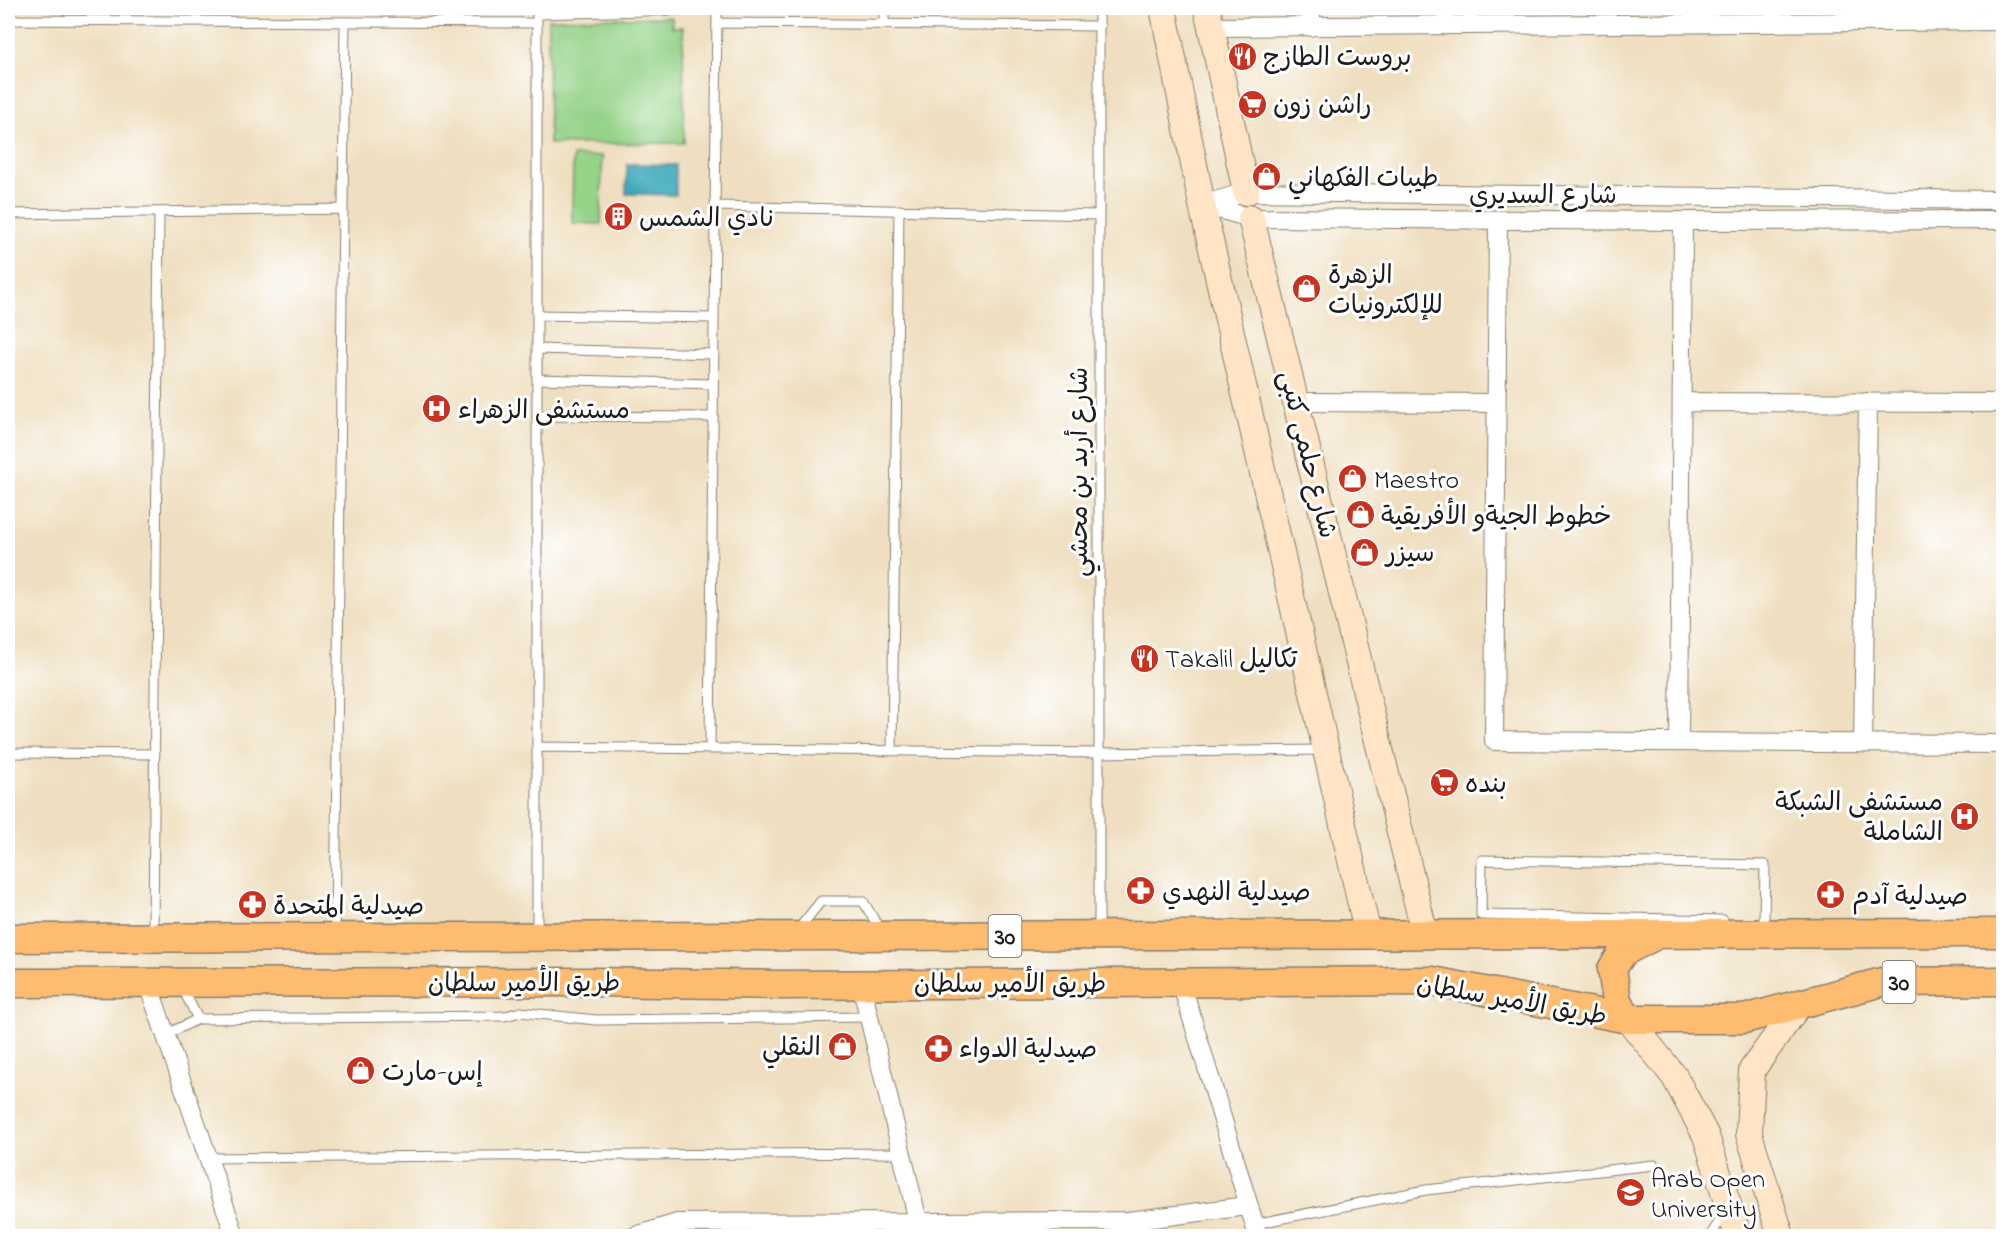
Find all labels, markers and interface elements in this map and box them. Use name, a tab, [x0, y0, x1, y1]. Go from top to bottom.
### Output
restaurant icon: بروست الطازج	[1226, 40, 1258, 72]
place label: بروست الطازج	[1263, 40, 1412, 78]
supermarket icon: راشن زون	[1236, 88, 1268, 120]
place label: راشن زون	[1273, 88, 1372, 126]
shop icon: طيبات الفكهاني	[1251, 161, 1283, 193]
place label: طيبات الفكهاني	[1288, 161, 1439, 200]
street label: شارع السديري	[1469, 178, 1617, 216]
building icon: نادي الشمس	[602, 201, 634, 233]
place label: نادي الشمس	[639, 201, 774, 239]
place label: الزهرة للإلكترونيات	[1328, 258, 1443, 326]
shop icon: الزهرة للإلكترونيات	[1291, 273, 1323, 305]
street label: شارع أربد بن محشي	[1062, 367, 1101, 577]
street label: شارع حلمى كتبى	[1267, 367, 1345, 543]
hospital icon: مستشفى الزهراء	[421, 393, 453, 425]
place label: مستشفى الزهراء	[458, 393, 630, 431]
shop icon: Maestro	[1337, 463, 1369, 495]
place label: Maestro	[1374, 463, 1459, 501]
place label: خطوط الجيةو الأفريقية	[1381, 497, 1612, 537]
shop icon: خطوط الجيةو الأفريقية	[1344, 499, 1376, 531]
shop icon: سيزر	[1349, 536, 1381, 568]
place label: سيزر	[1384, 536, 1435, 574]
restaurant icon: Takalil تكاليل	[1128, 642, 1160, 674]
place label: Takalil تكاليل	[1165, 642, 1298, 680]
supermarket icon: بنده	[1428, 767, 1460, 799]
place label: بنده	[1465, 767, 1507, 805]
place label: مستشفى الشبكة الشاملة	[1775, 785, 1943, 853]
hospital icon: مستشفى الشبكة الشاملة	[1948, 800, 1980, 832]
pharmacy icon: صيدلية النهدي	[1125, 875, 1157, 907]
place label: صيدلية النهدي	[1162, 875, 1311, 913]
pharmacy icon: صيدلية آدم	[1815, 879, 1847, 911]
place label: صيدلية آدم	[1852, 879, 1968, 917]
pharmacy icon: صيدلية المتحدة	[236, 889, 268, 921]
place label: صيدلية المتحدة	[273, 889, 424, 927]
road number: 30	[988, 915, 1022, 957]
road number: 30	[1882, 961, 1916, 1003]
street label: طريق الأمير سلطان	[428, 964, 620, 1004]
street label: طريق الأمير سلطان	[914, 965, 1106, 1005]
street label: طريق الأمير سلطان	[1413, 965, 1610, 1037]
place label: النقلي	[762, 1030, 821, 1069]
shop icon: النقلي	[826, 1030, 858, 1062]
pharmacy icon: صيدلية الدواء	[922, 1032, 954, 1064]
place label: صيدلية الدواء	[959, 1032, 1097, 1070]
shop icon: إس-مارت	[345, 1055, 377, 1087]
place label: إس-مارت	[382, 1055, 483, 1093]
place label: Arab Open University	[1651, 1162, 1765, 1230]
school or university icon: Arab Open University	[1614, 1177, 1646, 1209]

